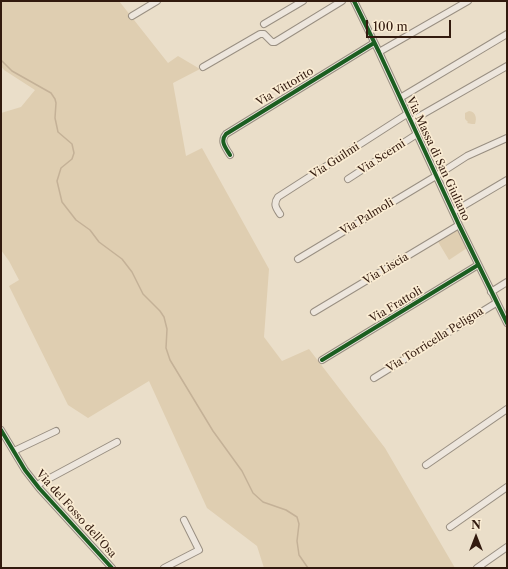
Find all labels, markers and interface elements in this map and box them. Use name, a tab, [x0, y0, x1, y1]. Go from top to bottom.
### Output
scale bar	[368, 12, 453, 38]
text: 100 m	[373, 19, 408, 34]
street label: Via Vittorito	[254, 65, 316, 109]
street label: Via Massa di San Giuliano	[403, 95, 473, 223]
street label: Via Scerni	[356, 137, 408, 177]
street label: Via Guilmi	[308, 140, 362, 182]
street label: Via Palmoli	[338, 196, 396, 238]
street label: Via Liscia	[361, 250, 411, 288]
street label: Via Frattoli	[367, 284, 425, 326]
street label: Via Torricella Peligna	[384, 305, 486, 375]
street label: Via del Fosso dell'Osa	[33, 467, 119, 561]
north arrow	[456, 517, 496, 557]
text: N	[471, 518, 481, 532]

